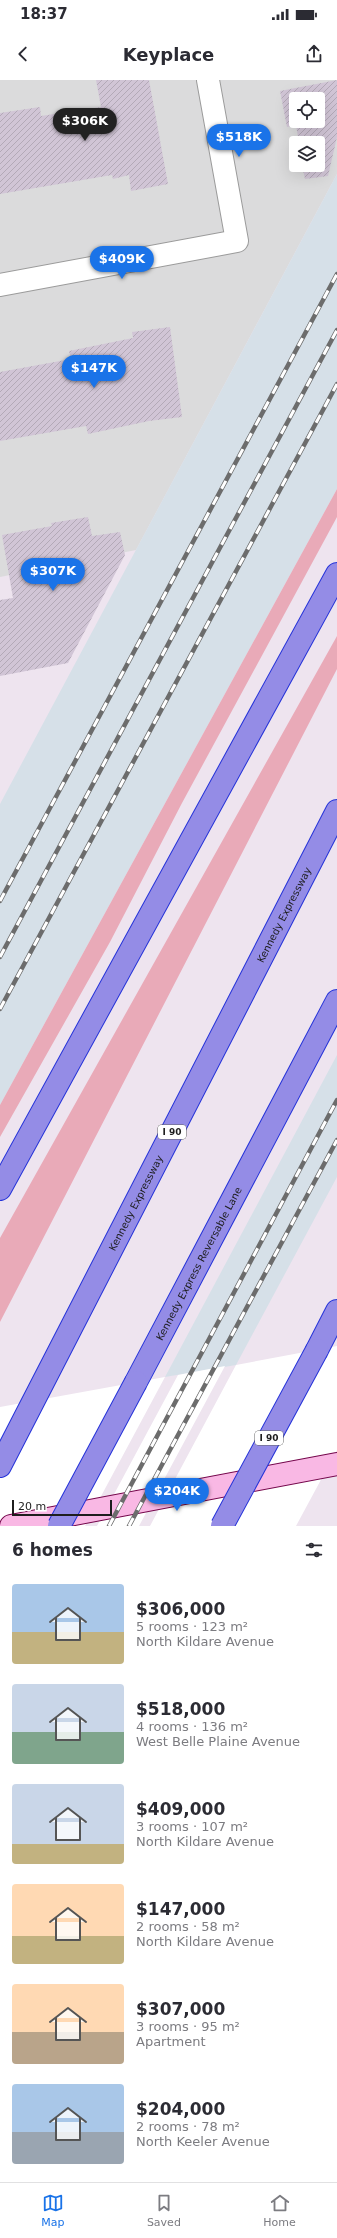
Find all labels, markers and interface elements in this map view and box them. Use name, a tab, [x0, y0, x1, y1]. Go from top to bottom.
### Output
text: 18:37	[20, 5, 68, 23]
icon: back	[12, 43, 34, 65]
icon: share	[303, 43, 325, 65]
text: Keyplace	[123, 44, 214, 65]
map controls	[289, 92, 325, 172]
button: locate	[289, 92, 325, 128]
pin: $306K	[57, 108, 113, 142]
text: $306K	[62, 113, 108, 128]
pin: $518K	[211, 124, 267, 158]
text: $518K	[216, 129, 262, 144]
button: layers	[289, 136, 325, 172]
pin: $409K	[94, 246, 150, 280]
text: $409K	[99, 251, 145, 266]
pin: $147K	[66, 355, 122, 389]
text: $147K	[71, 360, 117, 375]
pin: $307K	[25, 558, 81, 592]
text: $307K	[30, 563, 76, 578]
street label: Kennedy Expressway	[255, 865, 313, 965]
road number: I 90	[158, 1125, 186, 1139]
street label: Kennedy Expressway	[107, 1153, 165, 1253]
street label: Kennedy Express Reversable Lane	[154, 1185, 244, 1342]
road number: I 90	[255, 1431, 283, 1445]
pin: $204K	[149, 1478, 205, 1512]
text: $204K	[154, 1483, 200, 1498]
scale bar	[12, 1498, 112, 1517]
text: 20 m	[18, 1500, 46, 1513]
icon: filters	[303, 1539, 325, 1561]
text: 6 homes	[12, 1540, 93, 1560]
text: $306,000	[136, 1599, 225, 1619]
icon: home	[44, 1600, 92, 1648]
text: 5 rooms · 123 m²	[136, 1619, 248, 1634]
text: North Kildare Avenue	[136, 1634, 274, 1649]
text: $518,000	[136, 1699, 225, 1719]
icon: home	[44, 1700, 92, 1748]
text: 4 rooms · 136 m²	[136, 1719, 248, 1734]
text: West Belle Plaine Avenue	[136, 1734, 300, 1749]
text: $409,000	[136, 1799, 225, 1819]
icon: home	[44, 1800, 92, 1848]
text: 3 rooms · 107 m²	[136, 1819, 248, 1834]
text: North Kildare Avenue	[136, 1834, 274, 1849]
text: $147,000	[136, 1899, 225, 1919]
icon: home	[44, 1900, 92, 1948]
text: 2 rooms · 58 m²	[136, 1919, 240, 1934]
text: North Kildare Avenue	[136, 1934, 274, 1949]
text: $307,000	[136, 1999, 225, 2019]
icon: home	[44, 2000, 92, 2048]
text: 3 rooms · 95 m²	[136, 2019, 240, 2034]
text: Apartment	[136, 2034, 206, 2049]
text: $204,000	[136, 2099, 225, 2119]
icon: home	[44, 2100, 92, 2148]
text: 2 rooms · 78 m²	[136, 2119, 240, 2134]
text: North Keeler Avenue	[136, 2134, 270, 2149]
tab: Map	[41, 2192, 64, 2229]
tab: Saved	[147, 2192, 181, 2229]
tab: Home	[263, 2192, 296, 2229]

